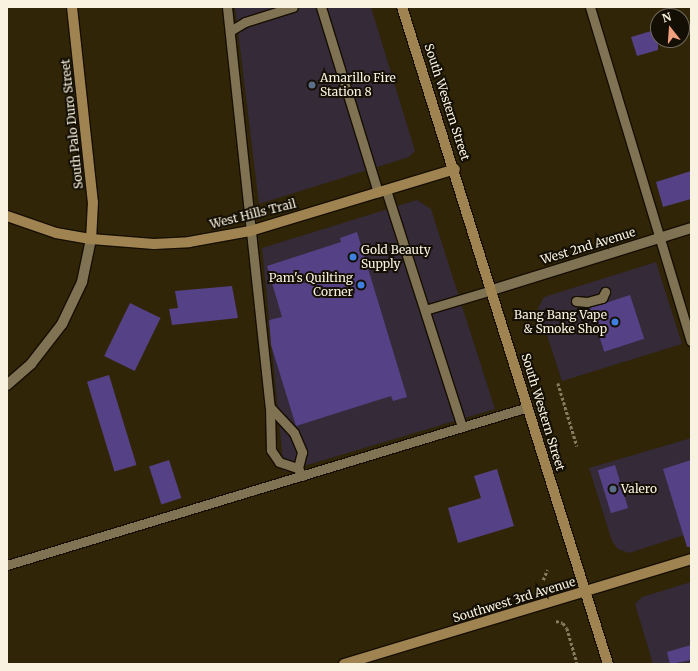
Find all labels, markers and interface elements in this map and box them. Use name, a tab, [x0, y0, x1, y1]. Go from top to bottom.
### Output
north arrow	[650, 8, 690, 48]
text: N	[661, 10, 673, 25]
street label: South Western Street	[421, 42, 473, 162]
street label: South Palo Duro Street	[58, 58, 86, 190]
place label: Amarillo Fire Station 8	[320, 71, 396, 99]
marker: Amarillo Fire Station 8	[307, 80, 317, 90]
street label: West Hills Trail	[208, 196, 298, 232]
street label: West 2nd Avenue	[539, 225, 637, 267]
place label: Gold Beauty Supply	[361, 243, 431, 271]
marker: Gold Beauty Supply	[348, 252, 358, 262]
place label: Pam's Quilting Corner	[269, 271, 353, 299]
marker: Pam's Quilting Corner	[356, 280, 366, 290]
place label: Bang Bang Vape & Smoke Shop	[514, 308, 607, 336]
marker: Bang Bang Vape & Smoke Shop	[610, 317, 620, 327]
street label: South Western Street	[518, 352, 568, 472]
place label: Valero	[621, 482, 657, 496]
marker: Valero	[608, 484, 618, 494]
street label: Southwest 3rd Avenue	[451, 574, 577, 626]

